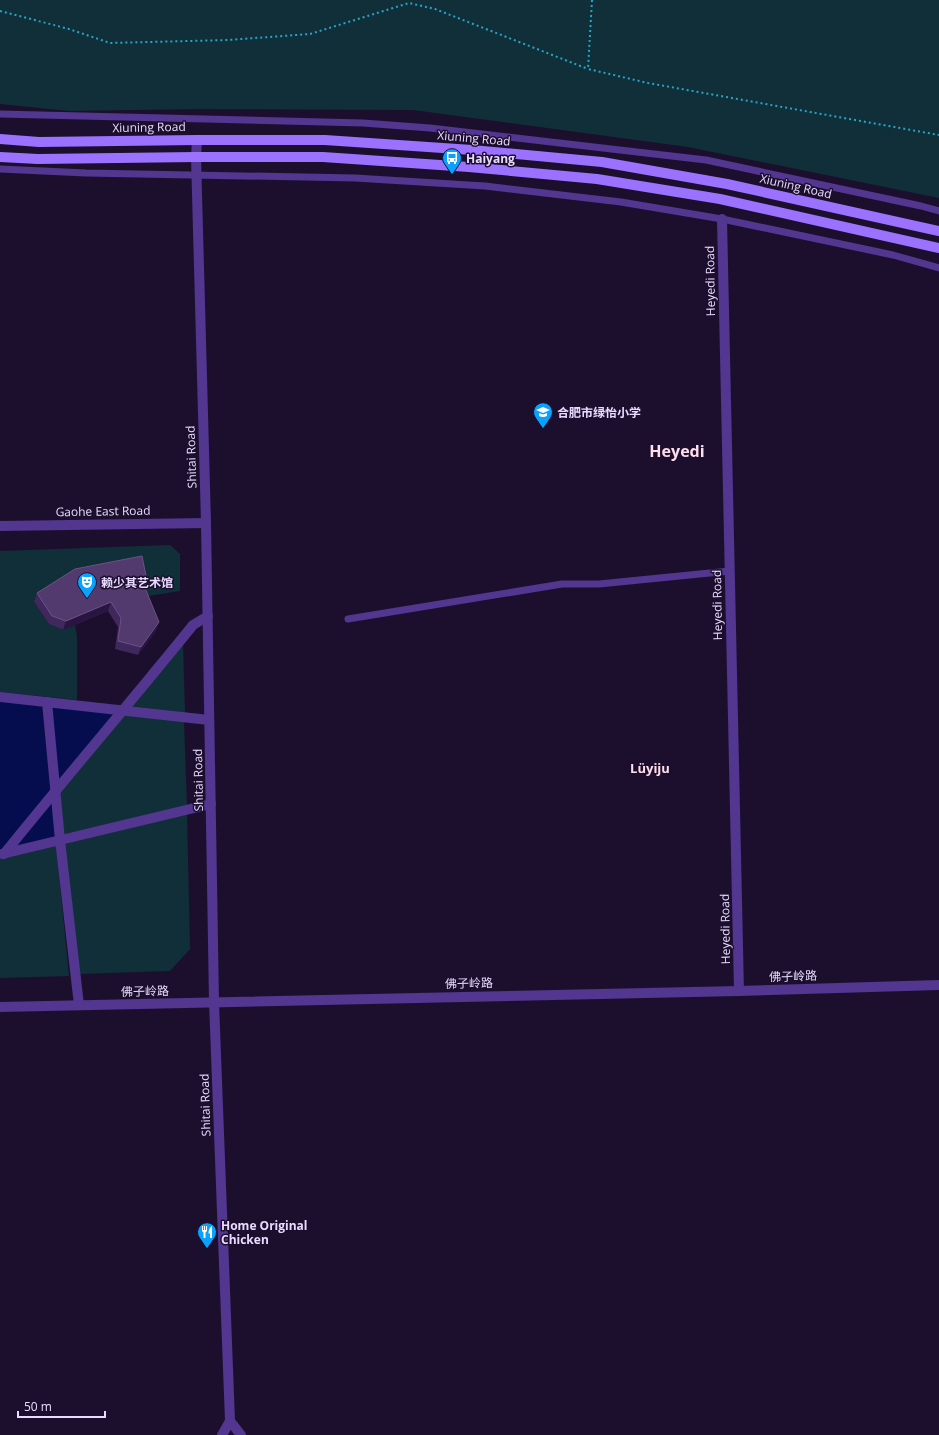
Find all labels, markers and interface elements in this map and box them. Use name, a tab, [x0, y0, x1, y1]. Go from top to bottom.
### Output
street label: Xiuning Road	[112, 118, 186, 136]
street label: Xiuning Road	[437, 126, 511, 150]
bus stop icon: Haiyang	[441, 147, 463, 175]
place label: Haiyang	[466, 150, 515, 167]
street label: Xiuning Road	[758, 169, 834, 203]
street label: Heyedi Road	[701, 246, 719, 316]
school or university icon: 合肥市绿怡小学	[532, 401, 554, 429]
place label: 合肥市绿怡小学	[557, 404, 641, 421]
street label: Shitai Road	[181, 425, 201, 489]
district label: Heyedi	[649, 440, 705, 462]
street label: Gaohe East Road	[55, 502, 151, 520]
street label: Heyedi Road	[708, 570, 726, 640]
theatre icon: 赖少其艺术馆	[76, 571, 98, 599]
place label: 赖少其艺术馆	[101, 574, 173, 591]
street label: Shitai Road	[189, 749, 207, 811]
district label: Lüyiju	[630, 759, 670, 777]
street label: Heyedi Road	[716, 894, 734, 964]
street label: 佛子岭路	[769, 967, 817, 985]
street label: 佛子岭路	[445, 974, 493, 992]
street label: 佛子岭路	[121, 982, 169, 1000]
street label: Shitai Road	[195, 1073, 215, 1137]
place label: Home Original Chicken	[221, 1217, 308, 1248]
restaurant icon: Home Original Chicken	[196, 1221, 218, 1249]
scale bar	[18, 1393, 105, 1419]
text: 50 m	[24, 1398, 52, 1415]

